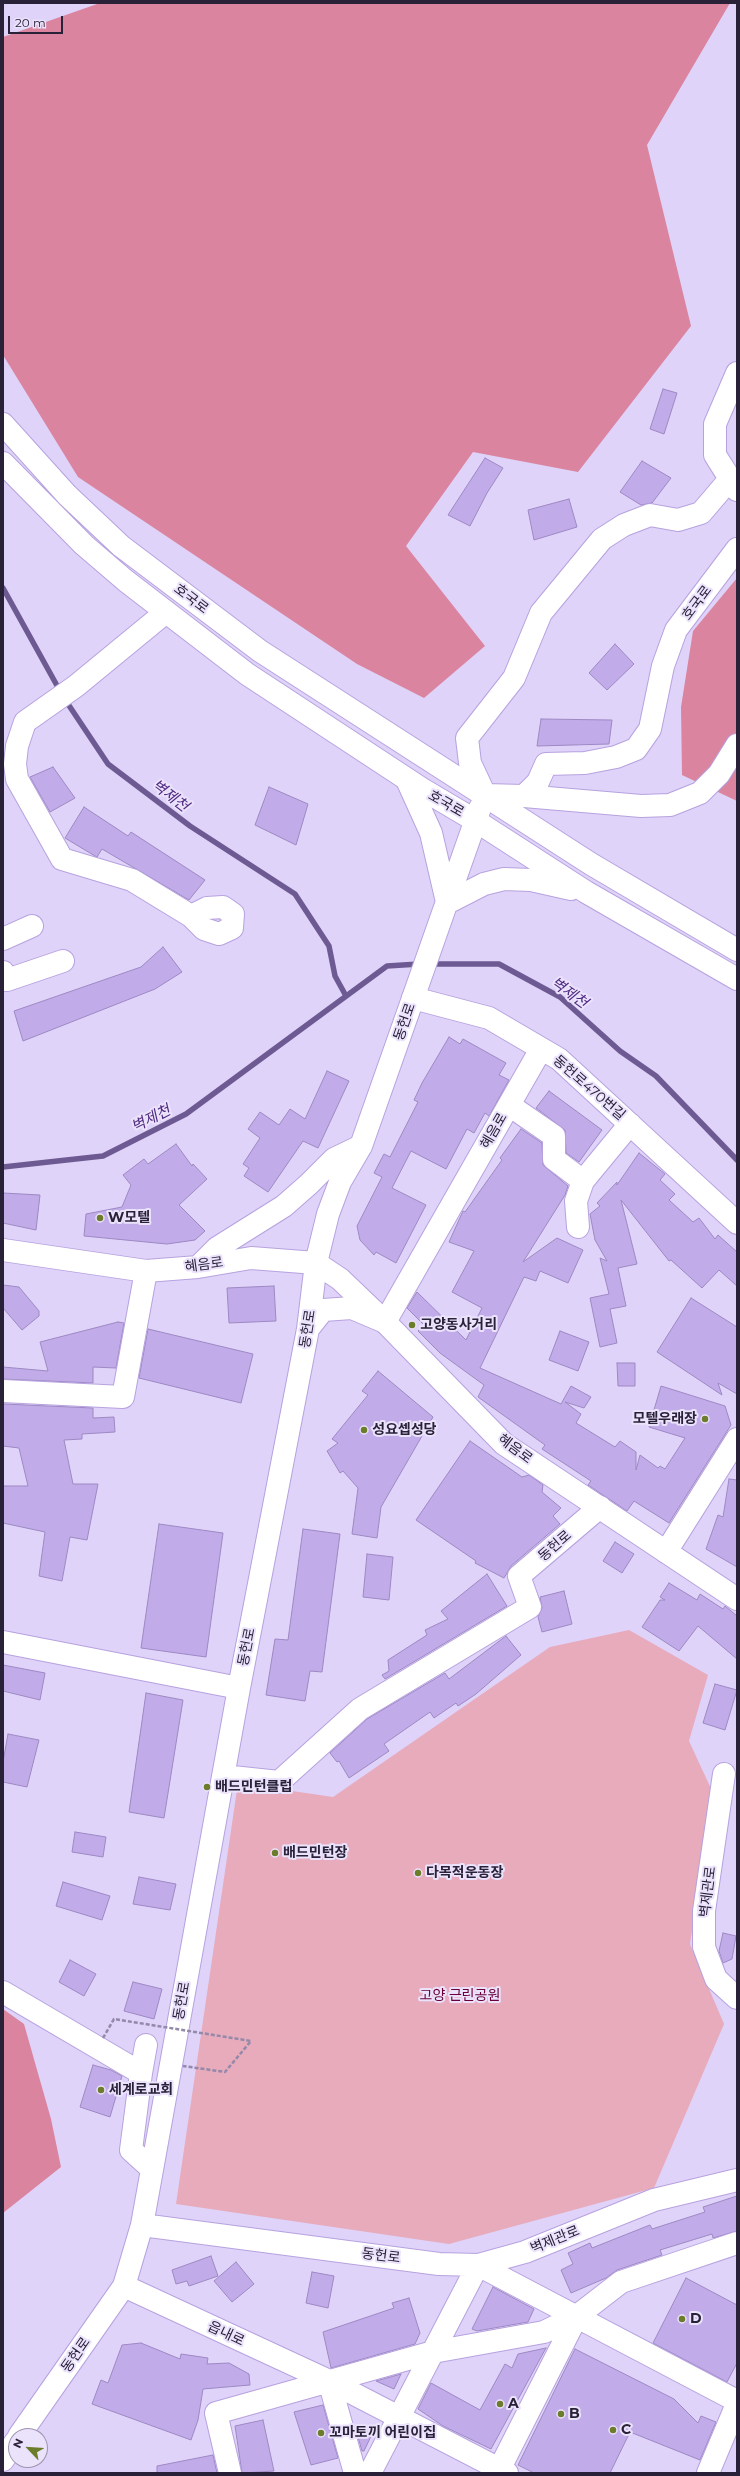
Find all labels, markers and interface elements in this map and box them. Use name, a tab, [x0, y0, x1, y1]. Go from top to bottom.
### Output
scale bar	[10, 8, 65, 34]
text: 20 m	[15, 15, 46, 30]
street label: 호국로	[171, 581, 211, 617]
street label: 호국로	[679, 583, 715, 623]
water label: 벽제천	[148, 776, 192, 816]
street label: 호국로	[425, 787, 467, 821]
water label: 벽제천	[547, 974, 591, 1012]
street label: 동헌로	[391, 1001, 419, 1043]
street label: 동헌로470번길	[549, 1052, 629, 1124]
water label: 벽제천	[128, 1102, 174, 1136]
street label: 혜음로	[477, 1110, 511, 1152]
place label: W모텔	[108, 1210, 150, 1226]
marker: W모텔	[95, 1213, 105, 1223]
street label: 혜음로	[184, 1254, 224, 1276]
street label: 동헌로	[297, 1309, 319, 1349]
place label: 고양동사거리	[420, 1317, 497, 1333]
marker: 고양동사거리	[407, 1320, 417, 1330]
place label: 모텔우래장	[633, 1411, 697, 1427]
marker: 모텔우래장	[700, 1414, 710, 1424]
place label: 성요셉성당	[372, 1422, 436, 1438]
marker: 성요셉성당	[359, 1425, 369, 1435]
street label: 혜음로	[495, 1431, 535, 1467]
street label: 동헌로	[535, 1527, 575, 1565]
street label: 동헌로	[235, 1626, 259, 1668]
place label: 배드민턴클럽	[215, 1779, 292, 1795]
marker: 배드민턴클럽	[202, 1782, 212, 1792]
place label: 배드민턴장	[283, 1845, 347, 1861]
marker: 배드민턴장	[270, 1848, 280, 1858]
place label: 다목적운동장	[426, 1865, 503, 1881]
street label: 벽제관로	[697, 1865, 719, 1919]
marker: 다목적운동장	[413, 1868, 423, 1878]
street label: 동헌로	[170, 1981, 194, 2021]
park label: 고양 근린공원	[420, 1988, 500, 2004]
place label: 세계로교회	[109, 2082, 173, 2098]
marker: 세계로교회	[96, 2085, 106, 2095]
street label: 벽제관로	[528, 2223, 582, 2257]
street label: 동헌로	[361, 2245, 401, 2267]
place label: D	[690, 2311, 702, 2327]
marker: D	[677, 2314, 687, 2324]
street label: 읍내로	[205, 2318, 247, 2350]
street label: 동헌로	[58, 2334, 94, 2376]
place label: A	[508, 2396, 519, 2412]
marker: A	[495, 2399, 505, 2409]
place label: B	[569, 2406, 580, 2422]
marker: B	[556, 2409, 566, 2419]
place label: C	[621, 2422, 631, 2438]
place label: 꼬마토끼 어린이집	[329, 2425, 436, 2441]
marker: C	[608, 2425, 618, 2435]
north arrow	[8, 2428, 48, 2468]
marker: 꼬마토끼 어린이집	[316, 2428, 326, 2438]
text: N	[10, 2436, 26, 2450]

